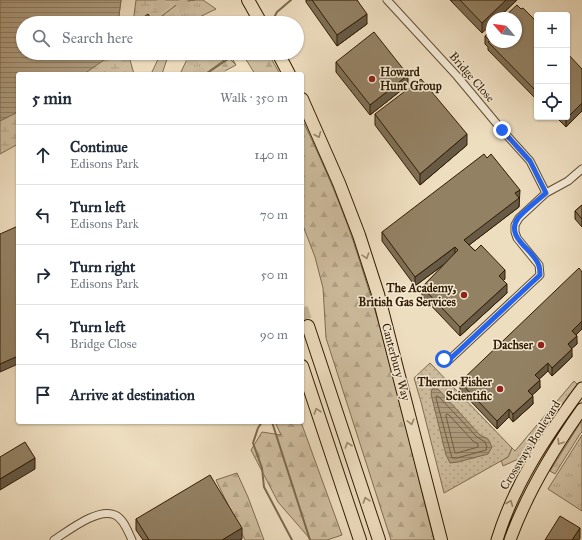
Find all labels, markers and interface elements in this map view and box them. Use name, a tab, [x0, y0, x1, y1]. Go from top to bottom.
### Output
north arrow	[486, 12, 522, 48]
map controls	[534, 12, 570, 120]
button: +	[534, 12, 570, 48]
search box	[16, 16, 304, 60]
icon: search	[30, 27, 52, 49]
text: Search here	[62, 29, 133, 47]
button: −	[534, 48, 570, 84]
street label: Bridge Close	[446, 49, 498, 106]
place label: Howard Hunt Group	[380, 65, 442, 94]
marker: Howard Hunt Group	[367, 74, 377, 84]
button: locate	[534, 84, 570, 120]
text: 5 min	[32, 88, 72, 109]
text: Walk · 350 m	[220, 90, 288, 106]
route end	[493, 121, 511, 139]
one-way arrow	[313, 131, 321, 138]
text: Continue	[70, 138, 128, 156]
icon: ahead	[32, 144, 54, 166]
text: 140 m	[254, 147, 288, 163]
text: Edisons Park	[70, 156, 139, 172]
text: Turn left	[70, 198, 126, 216]
icon: left	[32, 204, 54, 226]
text: 70 m	[260, 207, 288, 223]
text: Edisons Park	[70, 216, 139, 232]
one-way arrow	[361, 252, 369, 259]
text: Turn right	[70, 258, 135, 276]
icon: right	[32, 264, 54, 286]
text: 50 m	[261, 267, 288, 283]
text: Edisons Park	[70, 276, 139, 292]
place label: The Academy, British Gas Services	[358, 281, 457, 309]
marker: The Academy, British Gas Services	[459, 290, 469, 300]
text: Turn left	[70, 318, 126, 336]
street label: Canterbury Way	[379, 322, 413, 403]
icon: left	[32, 324, 54, 346]
text: 90 m	[260, 327, 288, 343]
text: Bridge Close	[70, 336, 137, 352]
place label: Dachser	[493, 338, 533, 352]
marker: Dachser	[536, 340, 546, 350]
route start	[435, 350, 453, 368]
place label: Thermo Fisher Scientific	[416, 375, 492, 403]
icon: arrive	[32, 384, 54, 406]
marker: Thermo Fisher Scientific	[495, 384, 505, 394]
text: Arrive at destination	[70, 386, 195, 404]
street label: Crossways Boulevard	[497, 398, 563, 492]
one-way arrow	[313, 407, 322, 414]
one-way arrow	[406, 418, 415, 425]
one-way arrow	[558, 438, 565, 445]
one-way arrow	[344, 442, 353, 449]
one-way arrow	[362, 497, 371, 504]
one-way arrow	[506, 500, 514, 507]

